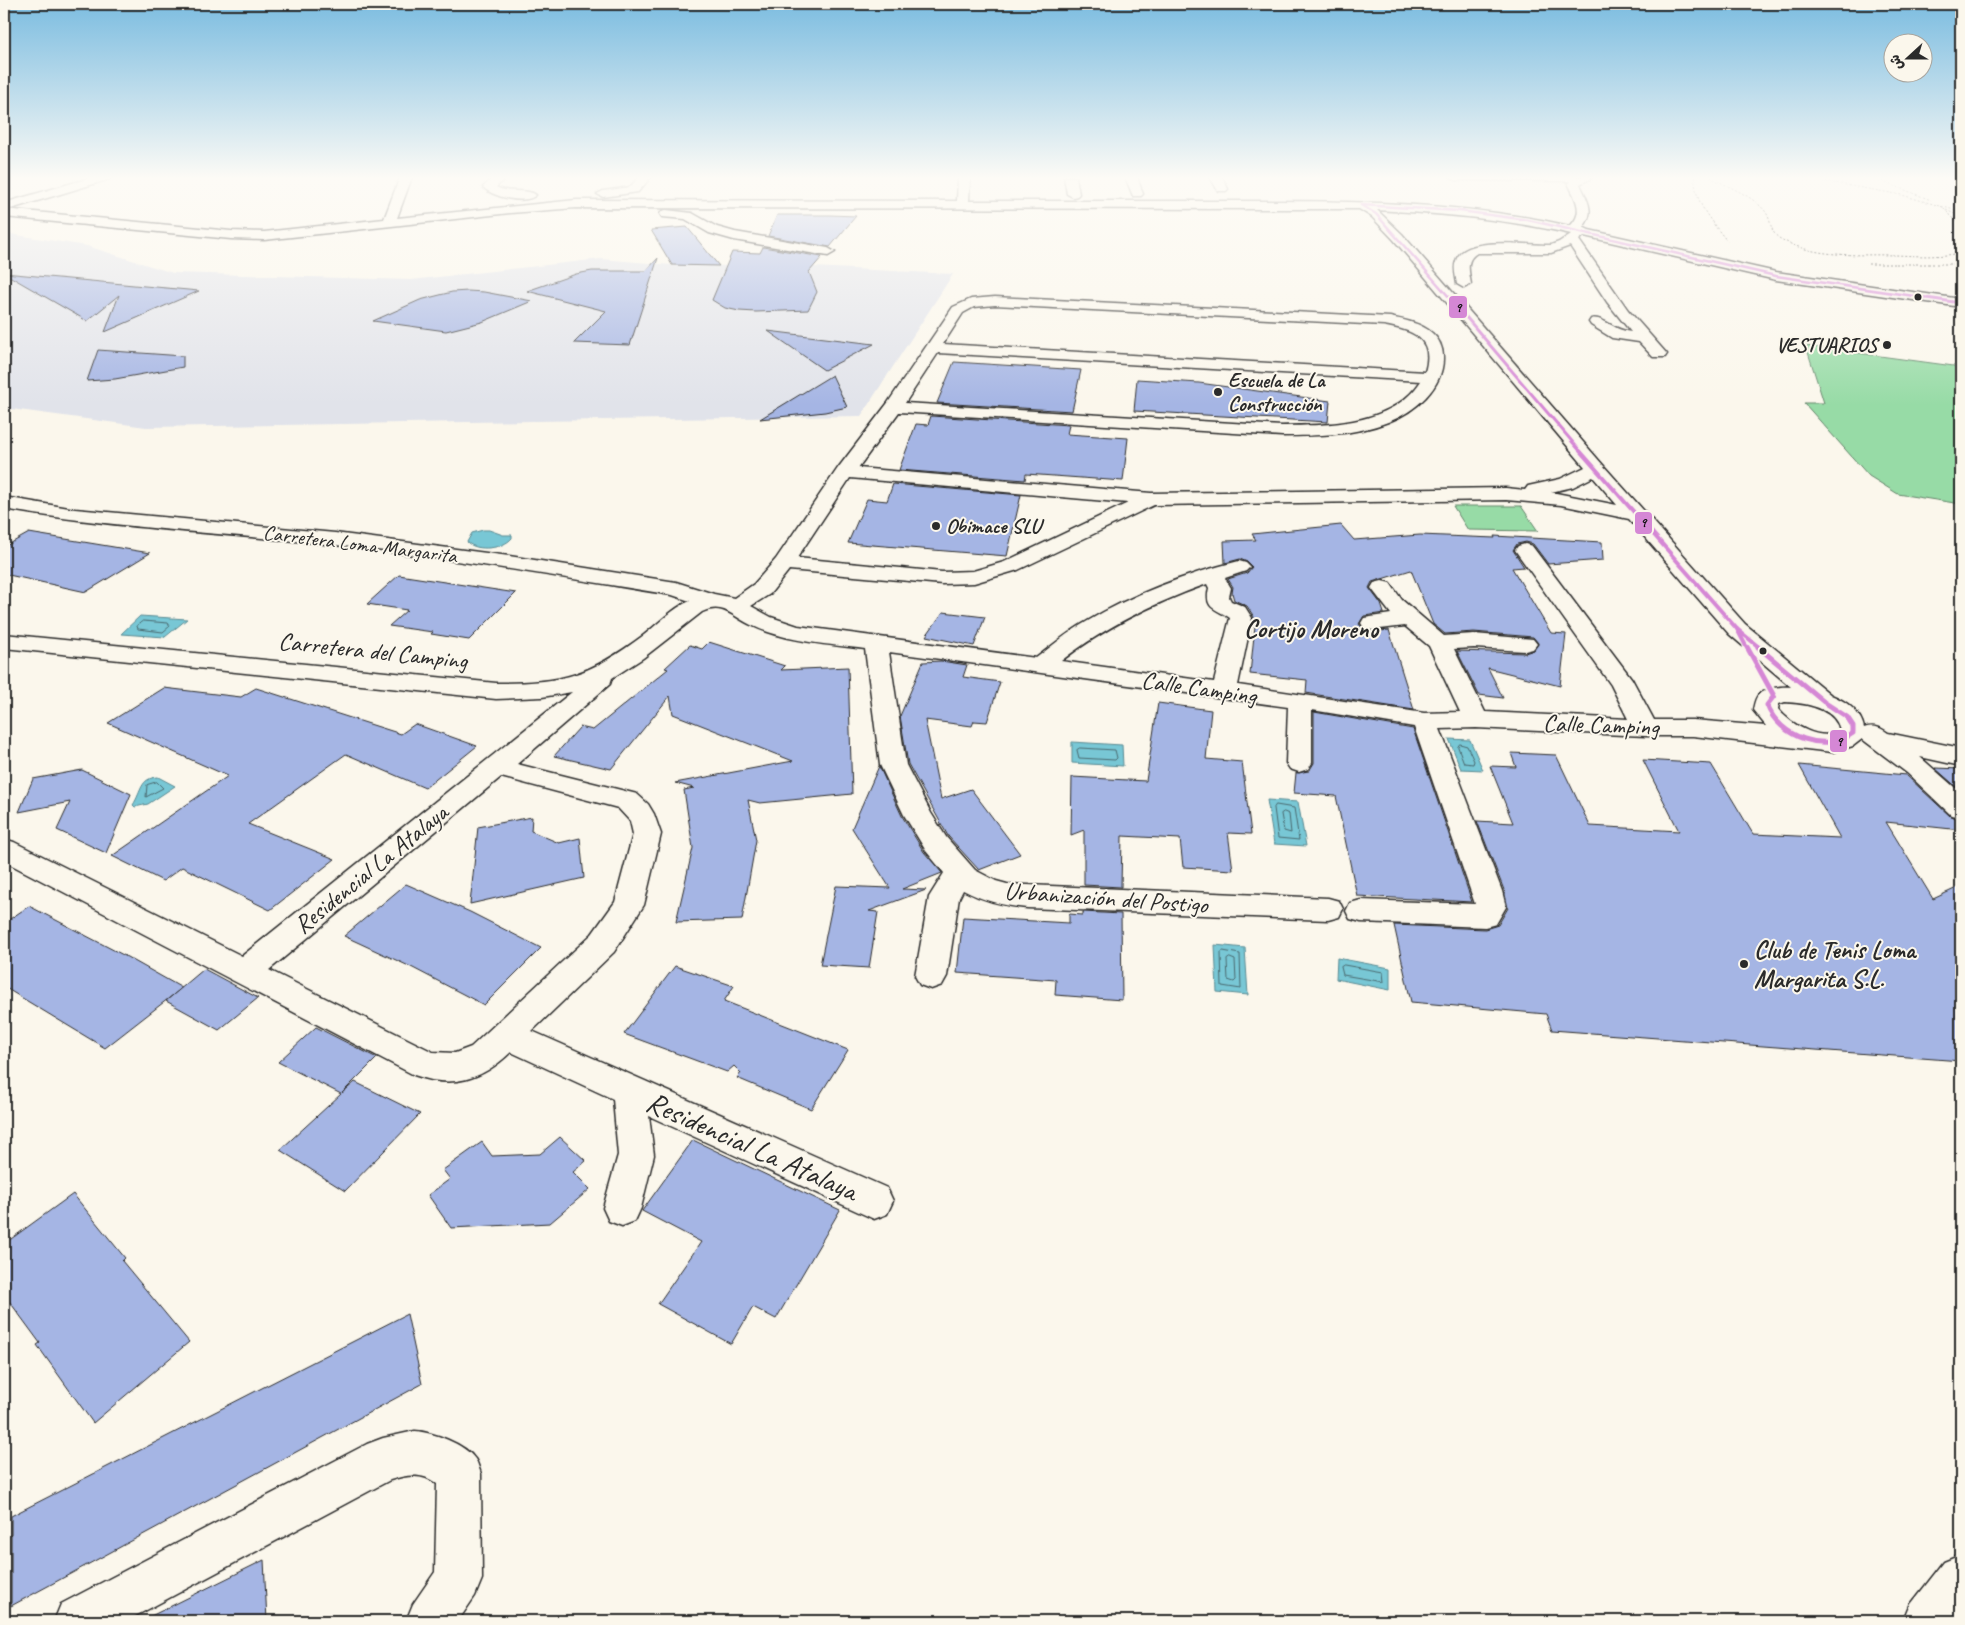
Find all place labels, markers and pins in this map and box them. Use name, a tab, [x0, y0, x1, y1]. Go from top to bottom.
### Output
unlabelled marker	[1913, 292, 1923, 302]
place label: VESTUARIOS	[1776, 332, 1881, 358]
marker: VESTUARIOS	[1881, 339, 1893, 351]
place label: Escuela de La Construcción	[1228, 367, 1326, 417]
marker: Escuela de La Construcción	[1212, 386, 1224, 398]
place label: Obimace SLU	[946, 513, 1045, 539]
marker: Obimace SLU	[930, 520, 942, 532]
unlabelled marker	[1758, 646, 1768, 656]
place label: Club de Tenis Loma Margarita S.L.	[1754, 934, 1918, 995]
marker: Club de Tenis Loma Margarita S.L.	[1738, 958, 1750, 970]

